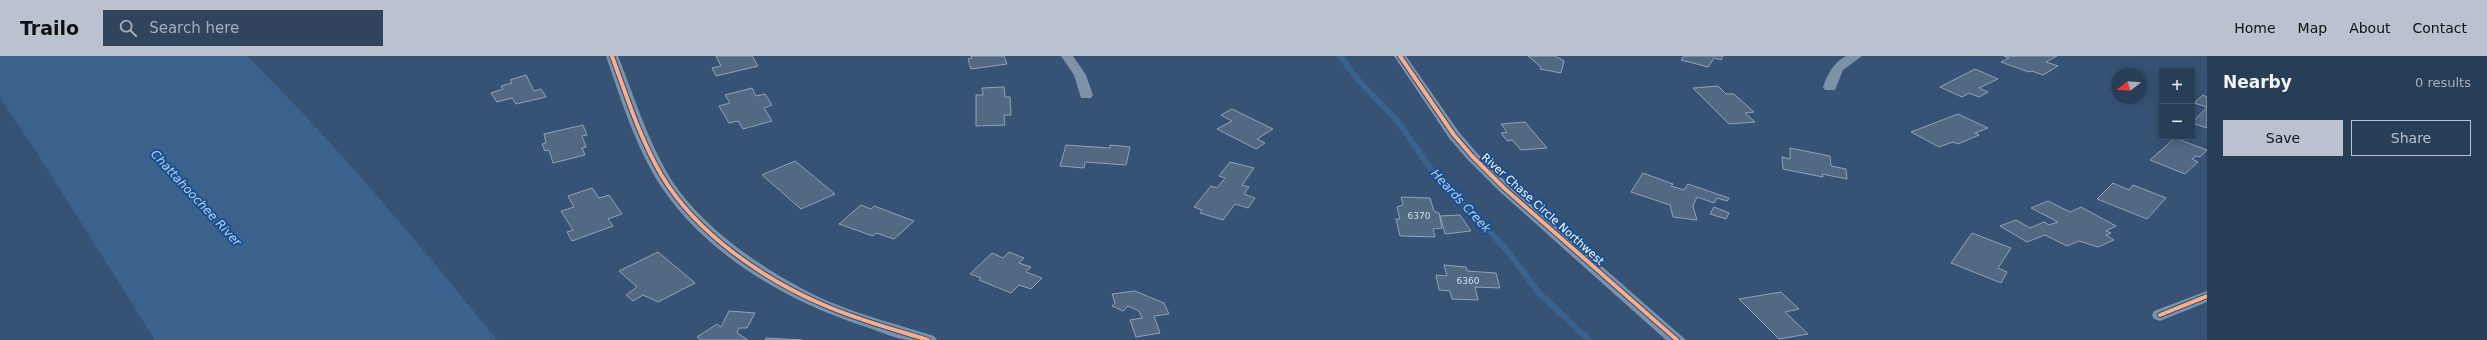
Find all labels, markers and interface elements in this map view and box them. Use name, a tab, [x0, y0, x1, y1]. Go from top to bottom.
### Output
search box	[103, 10, 383, 46]
text: Trailo	[20, 17, 79, 39]
icon: search	[117, 17, 139, 39]
text: Search here	[149, 19, 239, 37]
text: Home	[2234, 20, 2276, 36]
text: Map	[2298, 20, 2327, 36]
text: About	[2349, 20, 2391, 36]
text: Contact	[2413, 20, 2467, 36]
north arrow	[2111, 68, 2147, 104]
map controls	[2159, 68, 2195, 140]
button: +	[2159, 68, 2195, 104]
text: Nearby	[2223, 72, 2292, 92]
text: 0 results	[2415, 75, 2471, 90]
button: −	[2159, 104, 2195, 140]
button: Save	[2223, 120, 2343, 156]
button: Share	[2351, 120, 2471, 156]
water label: Chattahoochee River	[148, 147, 245, 250]
street label: River Chase Circle Northwest	[1479, 151, 1607, 268]
water label: Heards Creek	[1428, 166, 1495, 236]
house number: 6370	[1408, 211, 1431, 221]
house number: 6360	[1457, 276, 1480, 286]

